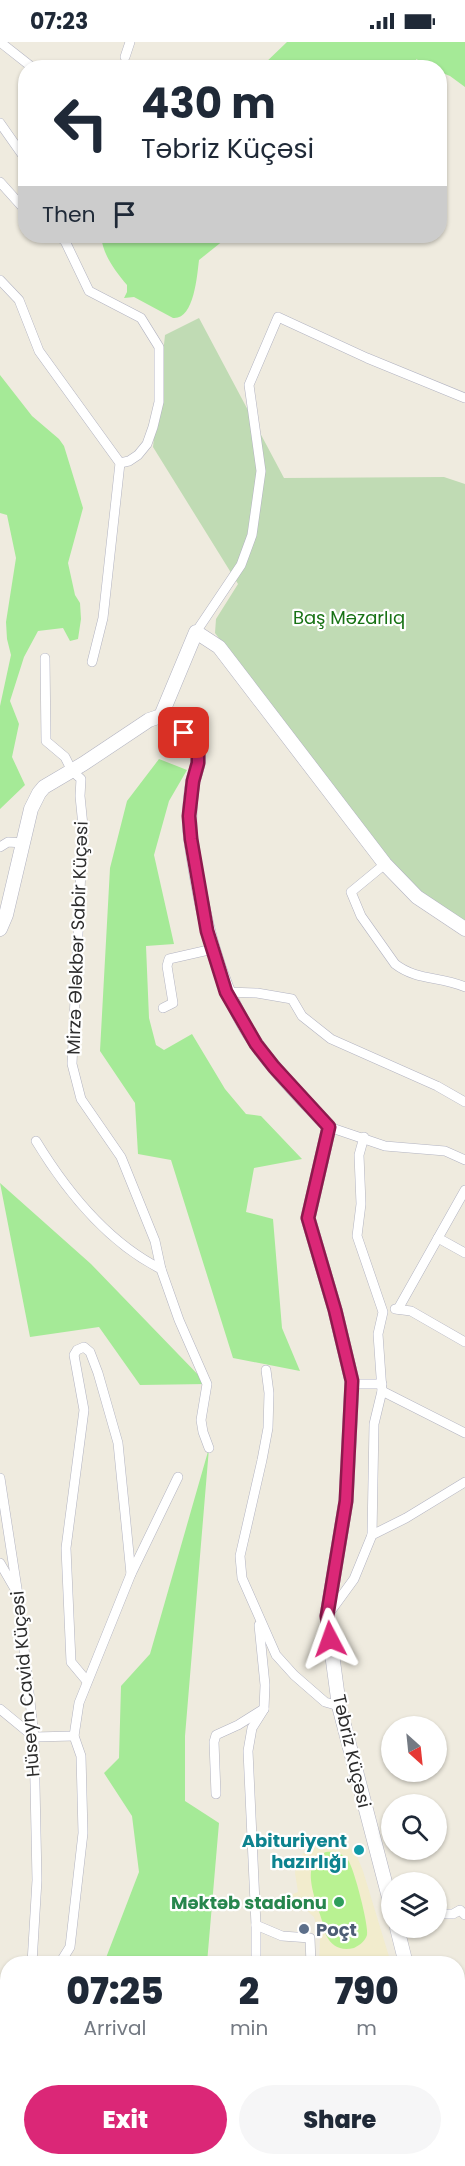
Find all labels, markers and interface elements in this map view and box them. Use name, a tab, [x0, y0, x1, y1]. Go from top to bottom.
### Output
text: 07:23	[30, 6, 88, 37]
text: 430 m	[141, 74, 276, 133]
icon: left	[42, 84, 120, 162]
text: Təbriz Küçəsi	[141, 130, 314, 167]
icon: arrive	[108, 198, 141, 231]
text: Then	[42, 199, 96, 230]
park label: Baş Məzarlıq	[293, 605, 405, 630]
pin	[158, 707, 209, 758]
icon: arrive	[167, 716, 200, 749]
street label: Mirzə Ələkbər Sabir Küçəsi	[60, 821, 94, 1055]
street label: Hüseyn Cavid Küçəsi	[4, 1590, 46, 1778]
position arrow	[298, 1607, 362, 1671]
street label: Təbriz Küçəsi	[327, 1692, 377, 1810]
north arrow	[381, 1716, 447, 1782]
map controls	[381, 1716, 447, 1938]
button: search	[381, 1794, 447, 1860]
place label: Abituriyent hazırlığı	[242, 1828, 347, 1874]
marker: Abituriyent hazırlığı	[352, 1843, 366, 1857]
button: layers	[381, 1872, 447, 1938]
place label: Məktəb stadionu	[171, 1890, 327, 1915]
marker: Məktəb stadionu	[332, 1895, 346, 1909]
place label: Poçt	[316, 1917, 357, 1942]
marker: Poçt	[297, 1922, 311, 1936]
text: 07:25	[66, 1966, 164, 2017]
text: 2	[239, 1966, 259, 2017]
text: 790	[334, 1966, 399, 2017]
text: Arrival	[83, 2014, 146, 2042]
text: min	[230, 2014, 268, 2042]
text: m	[356, 2014, 377, 2042]
button: Exit	[24, 2085, 227, 2154]
button: Share	[239, 2085, 441, 2154]

